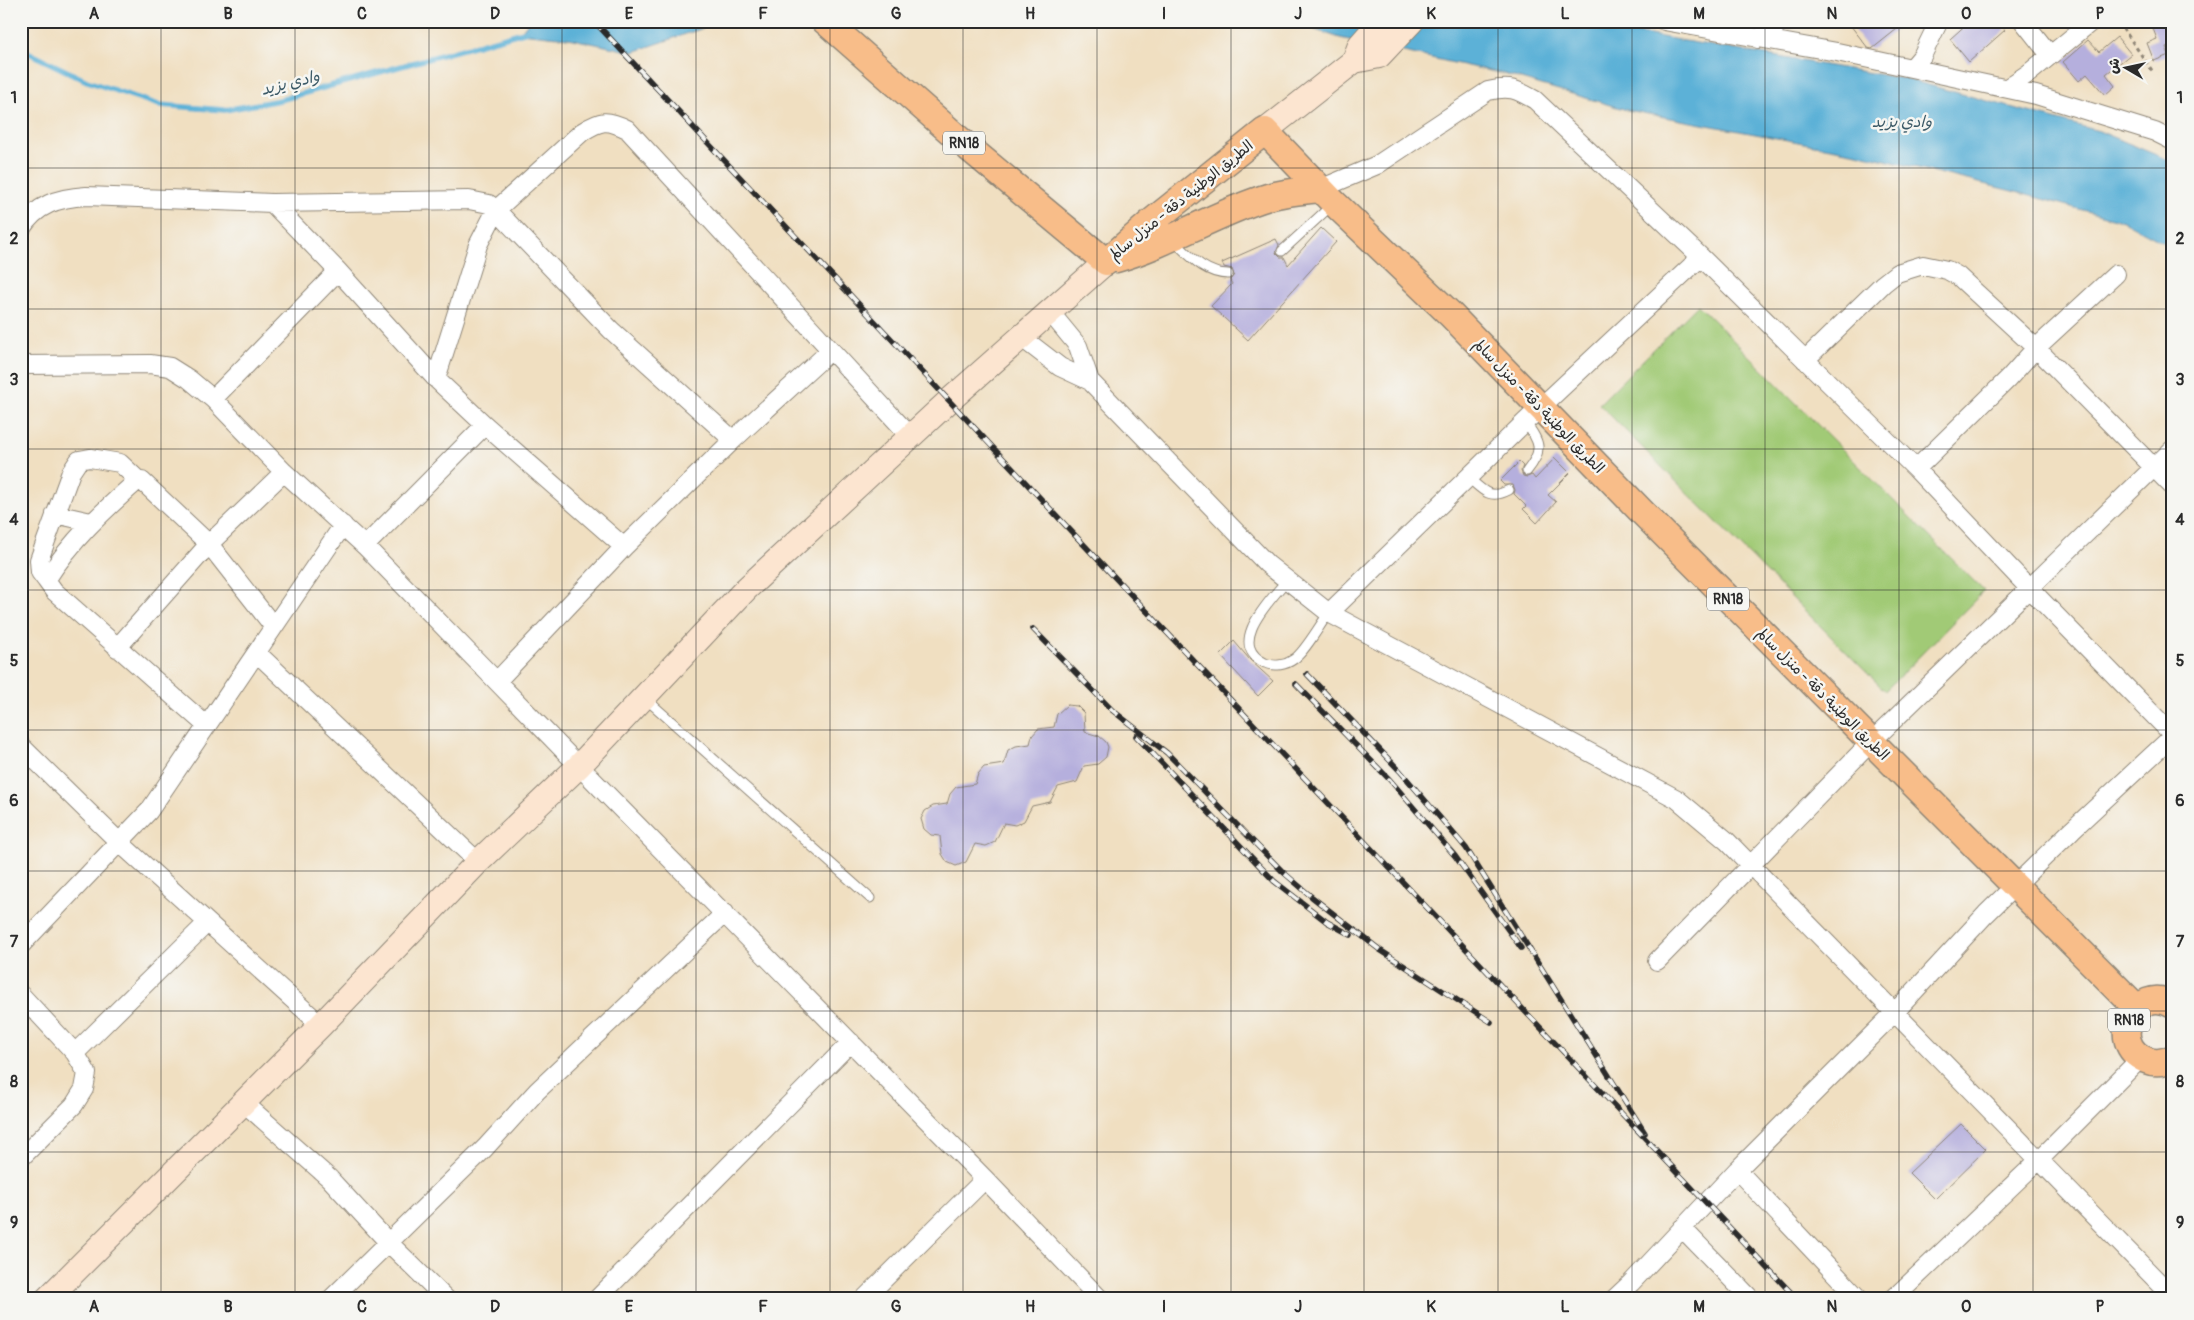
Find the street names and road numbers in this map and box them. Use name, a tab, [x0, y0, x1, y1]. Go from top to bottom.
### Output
road number: RN18	[943, 132, 985, 154]
street label: الطريق الوطنية دقة - منزل سالم	[1105, 136, 1258, 265]
street label: الطريق الوطنية دقة - منزل سالم	[1469, 335, 1608, 478]
road number: RN18	[1707, 588, 1749, 610]
street label: الطريق الوطنية دقة - منزل سالم	[1752, 624, 1893, 765]
road number: RN18	[2108, 1008, 2150, 1032]

